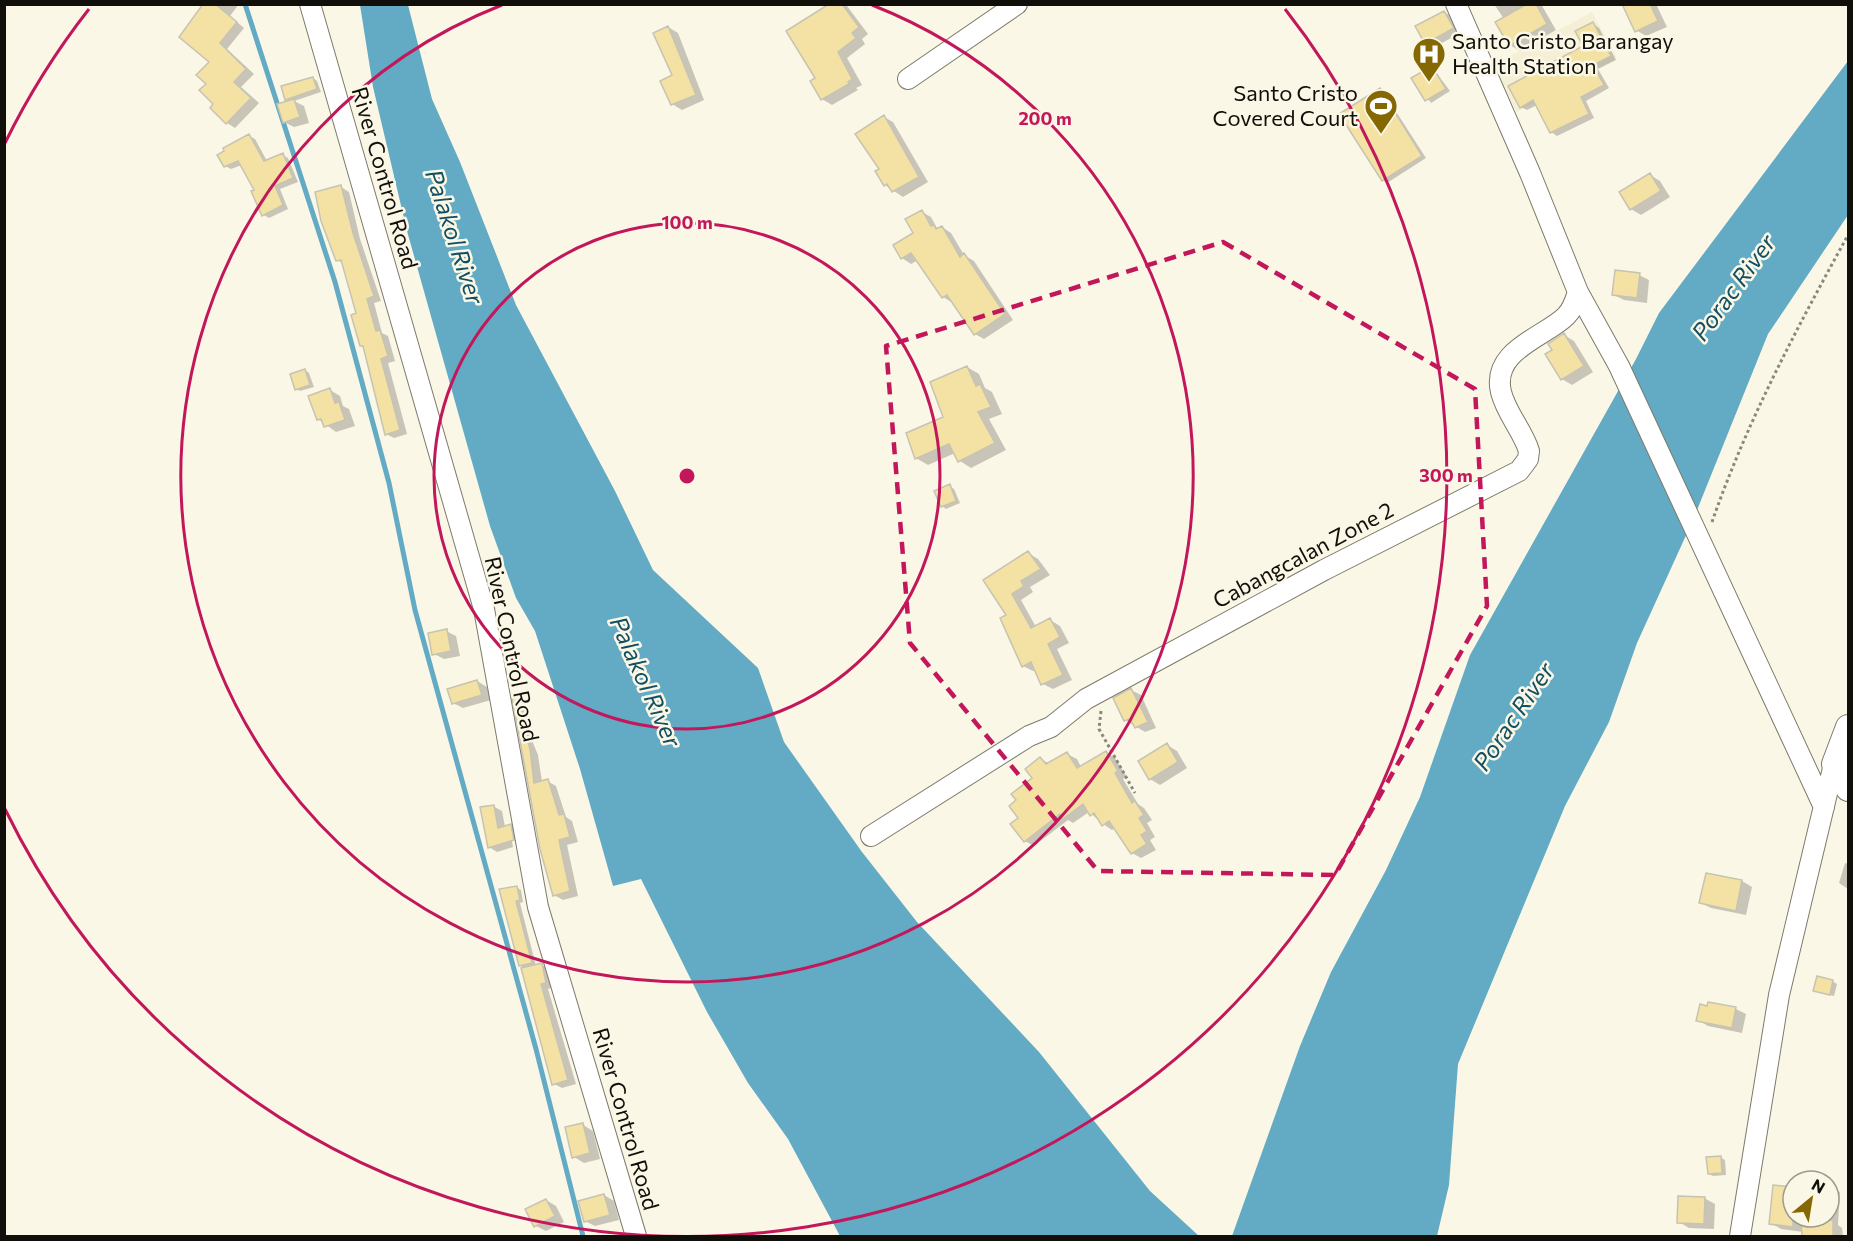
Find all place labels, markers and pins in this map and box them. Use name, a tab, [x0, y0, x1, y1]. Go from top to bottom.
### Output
place label: Santo Cristo Barangay Health Station	[1452, 27, 1674, 79]
hospital icon: Santo Cristo Barangay Health Station	[1411, 36, 1447, 83]
place label: Santo Cristo Covered Court	[1212, 79, 1358, 131]
sports icon: Santo Cristo Covered Court	[1363, 88, 1399, 135]
centre of rings	[677, 466, 697, 486]

